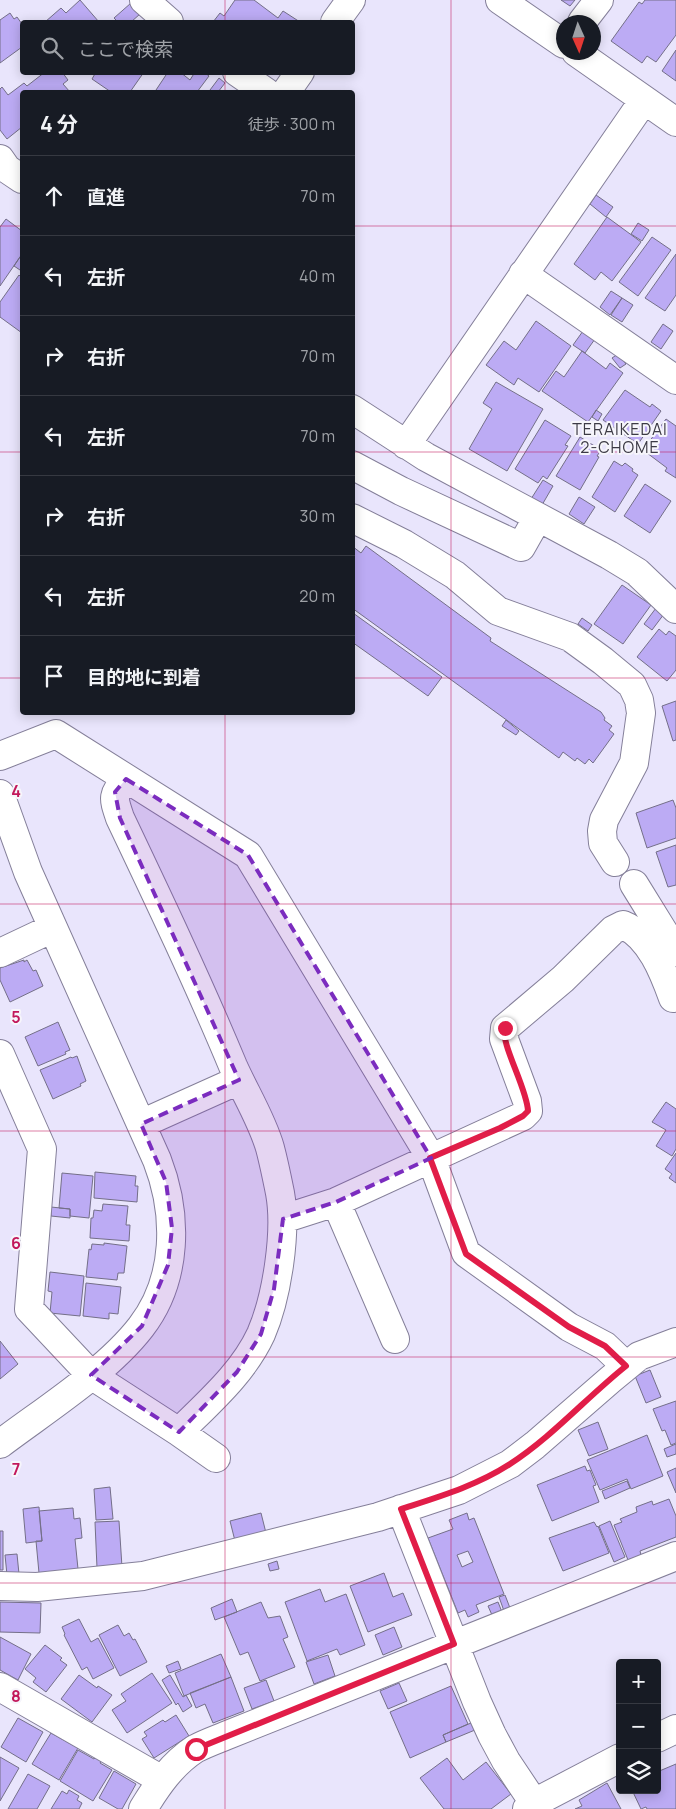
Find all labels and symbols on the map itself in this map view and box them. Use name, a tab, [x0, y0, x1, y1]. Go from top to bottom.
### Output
north arrow	[556, 15, 601, 60]
district label: TERAIKEDAI 2-CHOME	[572, 418, 668, 458]
text: 4	[11, 780, 21, 802]
text: 5	[11, 1006, 21, 1028]
route end	[494, 1017, 517, 1040]
text: 6	[11, 1232, 21, 1254]
text: 7	[12, 1458, 20, 1480]
text: 8	[11, 1685, 21, 1707]
route start	[185, 1738, 208, 1761]

